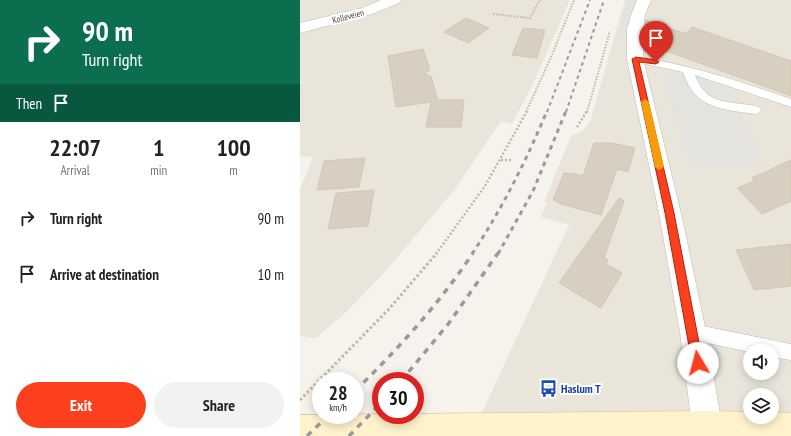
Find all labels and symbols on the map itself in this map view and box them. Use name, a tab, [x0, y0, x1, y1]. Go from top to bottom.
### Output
street label: Kolleveien	[331, 6, 365, 26]
pin	[639, 21, 673, 62]
position arrow	[677, 342, 719, 384]
speed limit sign: 30	[372, 372, 424, 424]
bus stop icon: Haslum T	[538, 378, 558, 398]
place label: Haslum T	[561, 381, 601, 396]

